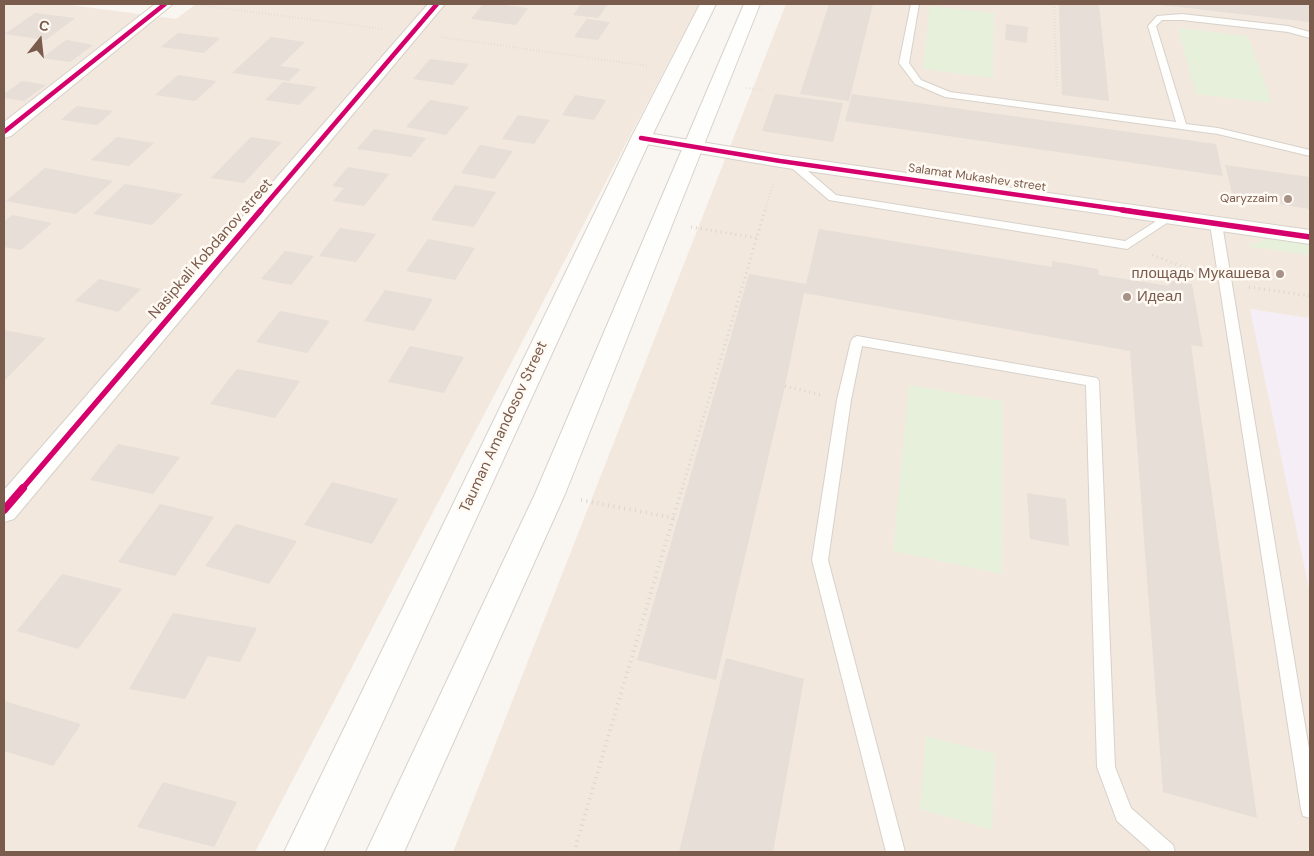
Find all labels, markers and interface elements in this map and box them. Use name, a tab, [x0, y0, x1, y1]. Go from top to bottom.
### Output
north arrow	[15, 15, 65, 65]
text: С	[37, 16, 51, 36]
street label: Salamat Mukashev street	[907, 161, 1047, 195]
street label: Nasipkali Kobdanov street	[145, 175, 277, 323]
place label: Qaryzzaim	[1220, 192, 1278, 206]
marker: Qaryzzaim	[1282, 193, 1294, 205]
place label: площадь Мукашева	[1131, 265, 1270, 283]
marker: площадь Мукашева	[1274, 268, 1286, 280]
place label: Идеал	[1137, 288, 1182, 306]
marker: Идеал	[1121, 291, 1133, 303]
street label: Tauman Amandosov Street	[456, 338, 552, 516]

